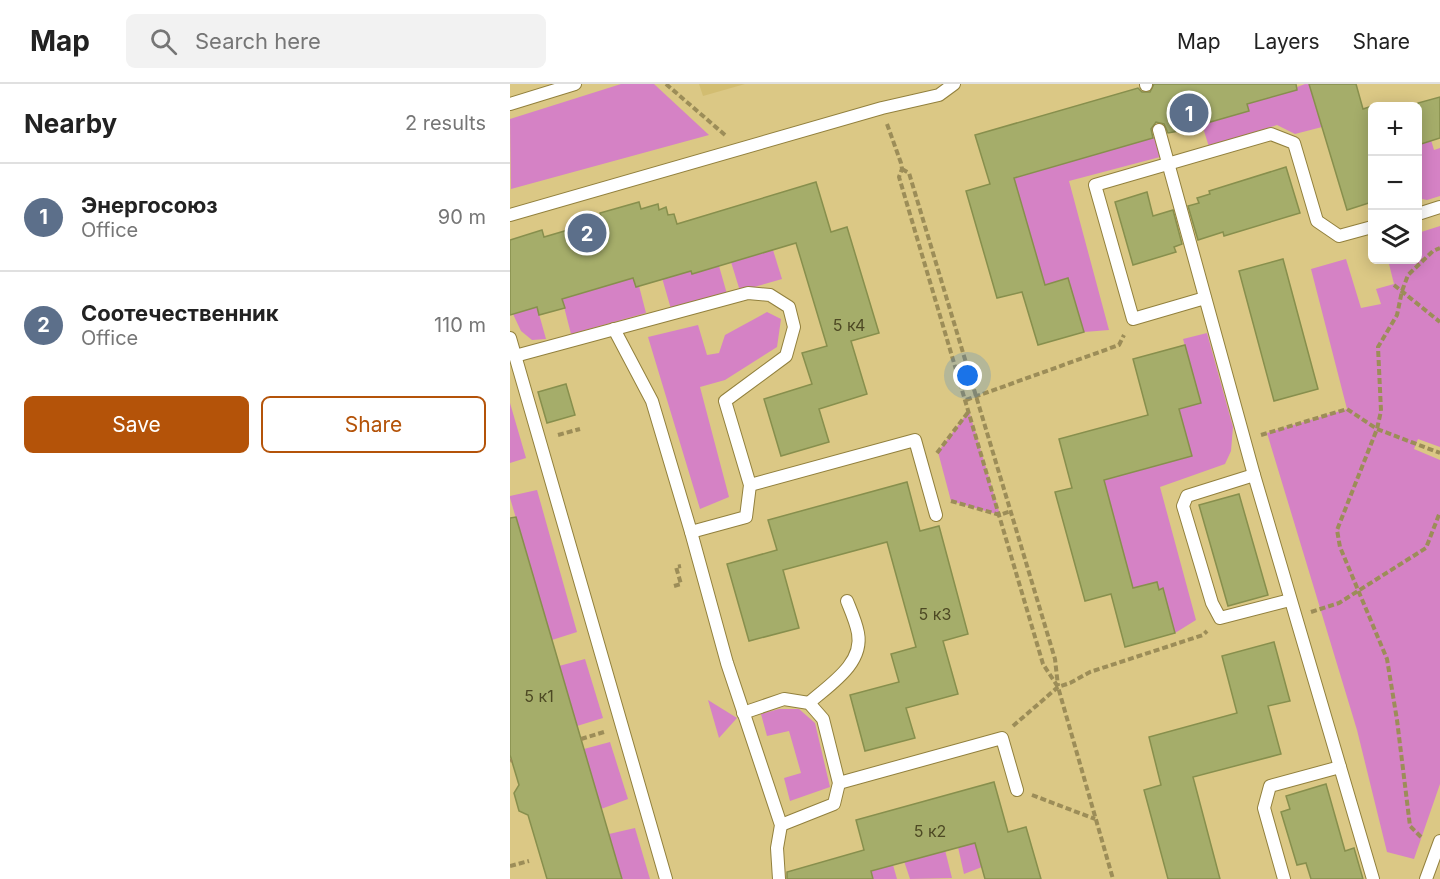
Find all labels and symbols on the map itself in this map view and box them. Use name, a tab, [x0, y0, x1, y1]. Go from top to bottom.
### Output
pin: 1	[1170, 90, 1208, 135]
pin: 2	[568, 210, 607, 256]
house number: 5 к4	[833, 315, 865, 335]
your location	[953, 361, 982, 390]
house number: 5 к3	[919, 604, 951, 624]
house number: 5 к1	[524, 686, 554, 706]
house number: 5 к2	[914, 821, 946, 841]

